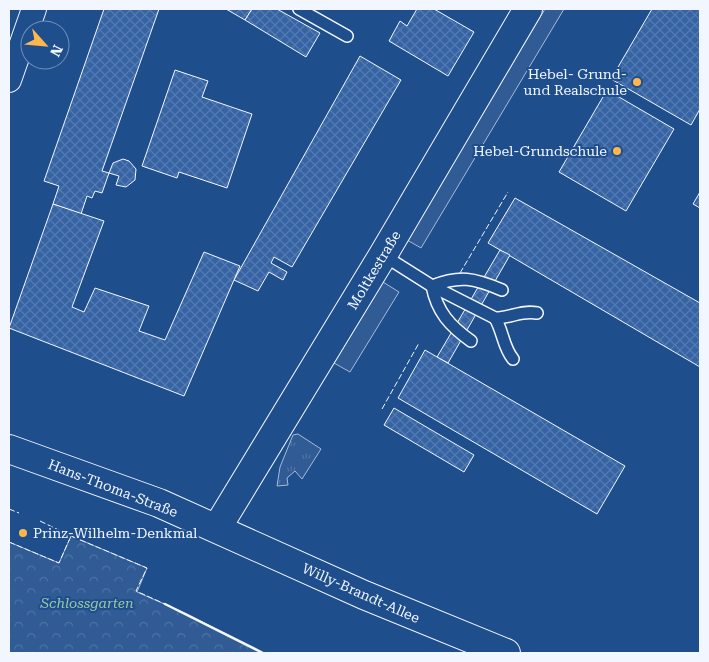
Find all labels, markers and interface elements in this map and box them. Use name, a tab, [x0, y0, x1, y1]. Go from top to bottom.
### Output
north arrow	[20, 20, 70, 70]
text: N	[47, 42, 66, 60]
place label: Hebel- Grund- und Realschule	[524, 66, 627, 98]
marker: Hebel- Grund- und Realschule	[631, 76, 643, 88]
place label: Hebel-Grundschule	[473, 143, 607, 159]
marker: Hebel-Grundschule	[611, 145, 623, 157]
street label: Moltkestraße	[344, 227, 404, 312]
street label: Hans-Thoma-Straße	[46, 456, 180, 520]
place label: Prinz-Wilhelm-Denkmal	[33, 525, 198, 541]
marker: Prinz-Wilhelm-Denkmal	[17, 527, 29, 539]
street label: Willy-Brandt-Allee	[300, 560, 423, 626]
park label: Schlossgarten	[39, 595, 134, 611]

